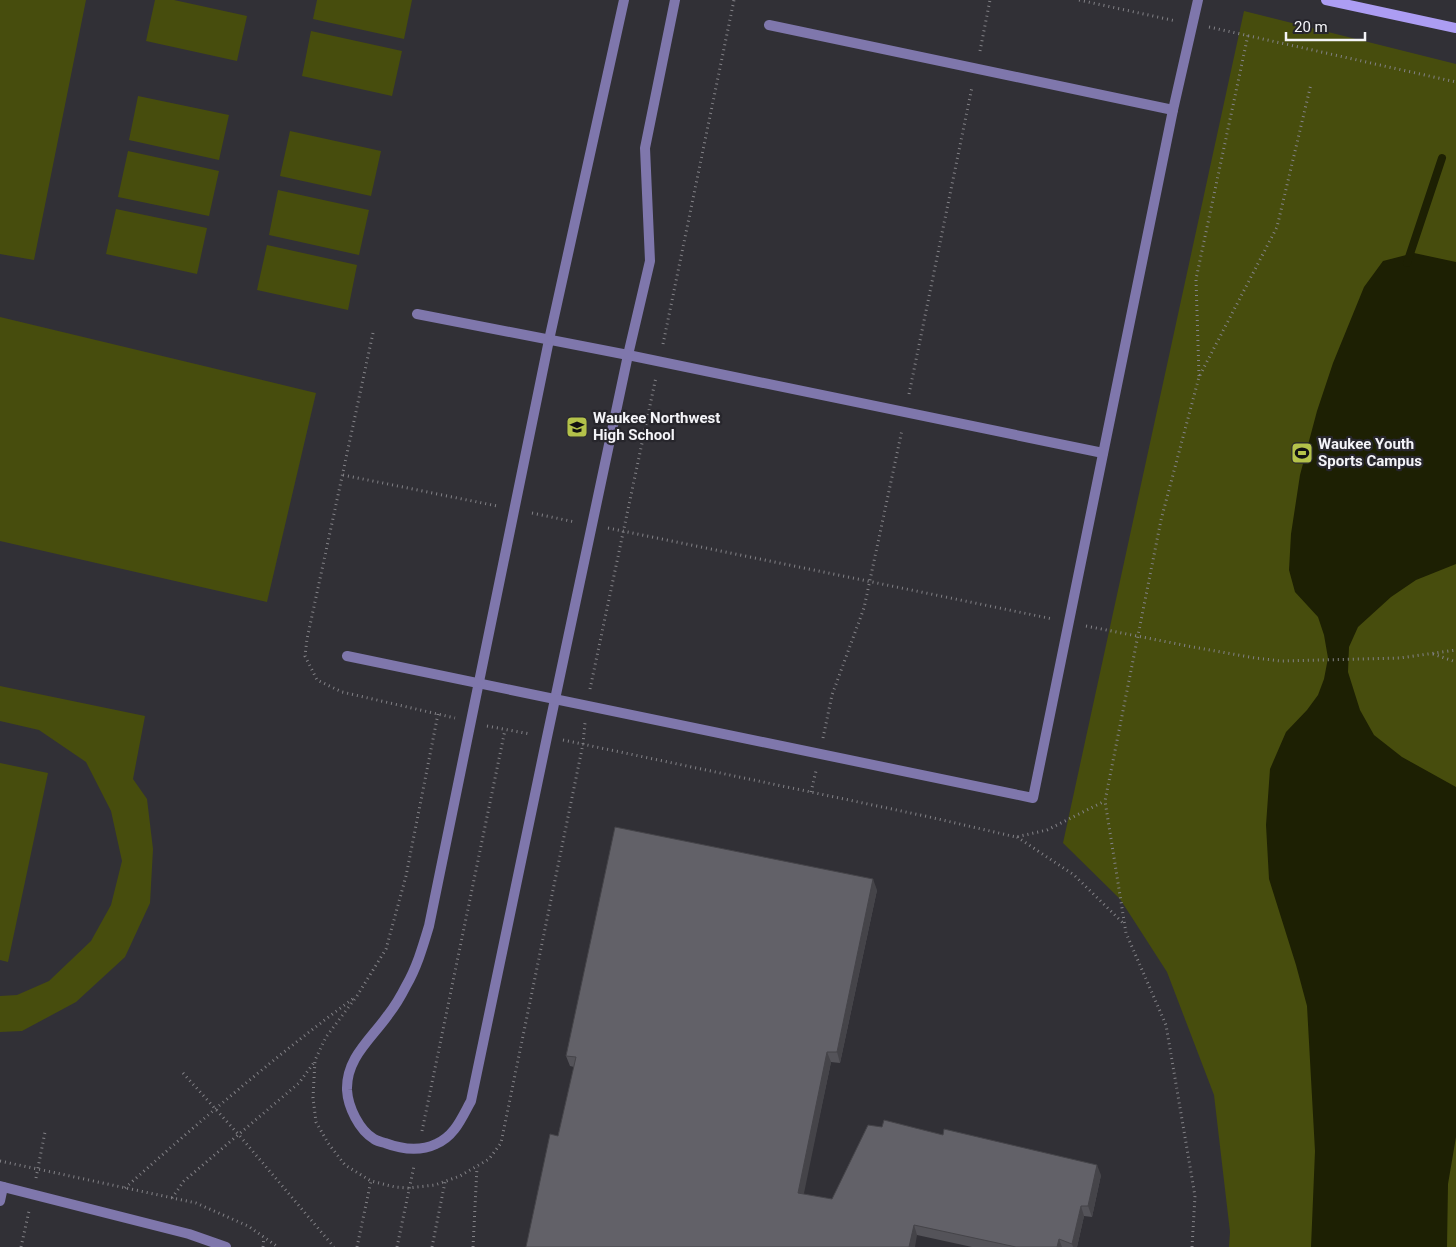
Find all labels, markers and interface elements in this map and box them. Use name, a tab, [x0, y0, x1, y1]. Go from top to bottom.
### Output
scale bar	[1286, 10, 1365, 42]
text: 20 m	[1294, 18, 1328, 36]
place label: Waukee Northwest High School	[593, 409, 720, 444]
school or university icon: Waukee Northwest High School	[565, 415, 589, 439]
place label: Waukee Youth Sports Campus	[1318, 435, 1422, 470]
sports icon: Waukee Youth Sports Campus	[1290, 441, 1314, 465]

